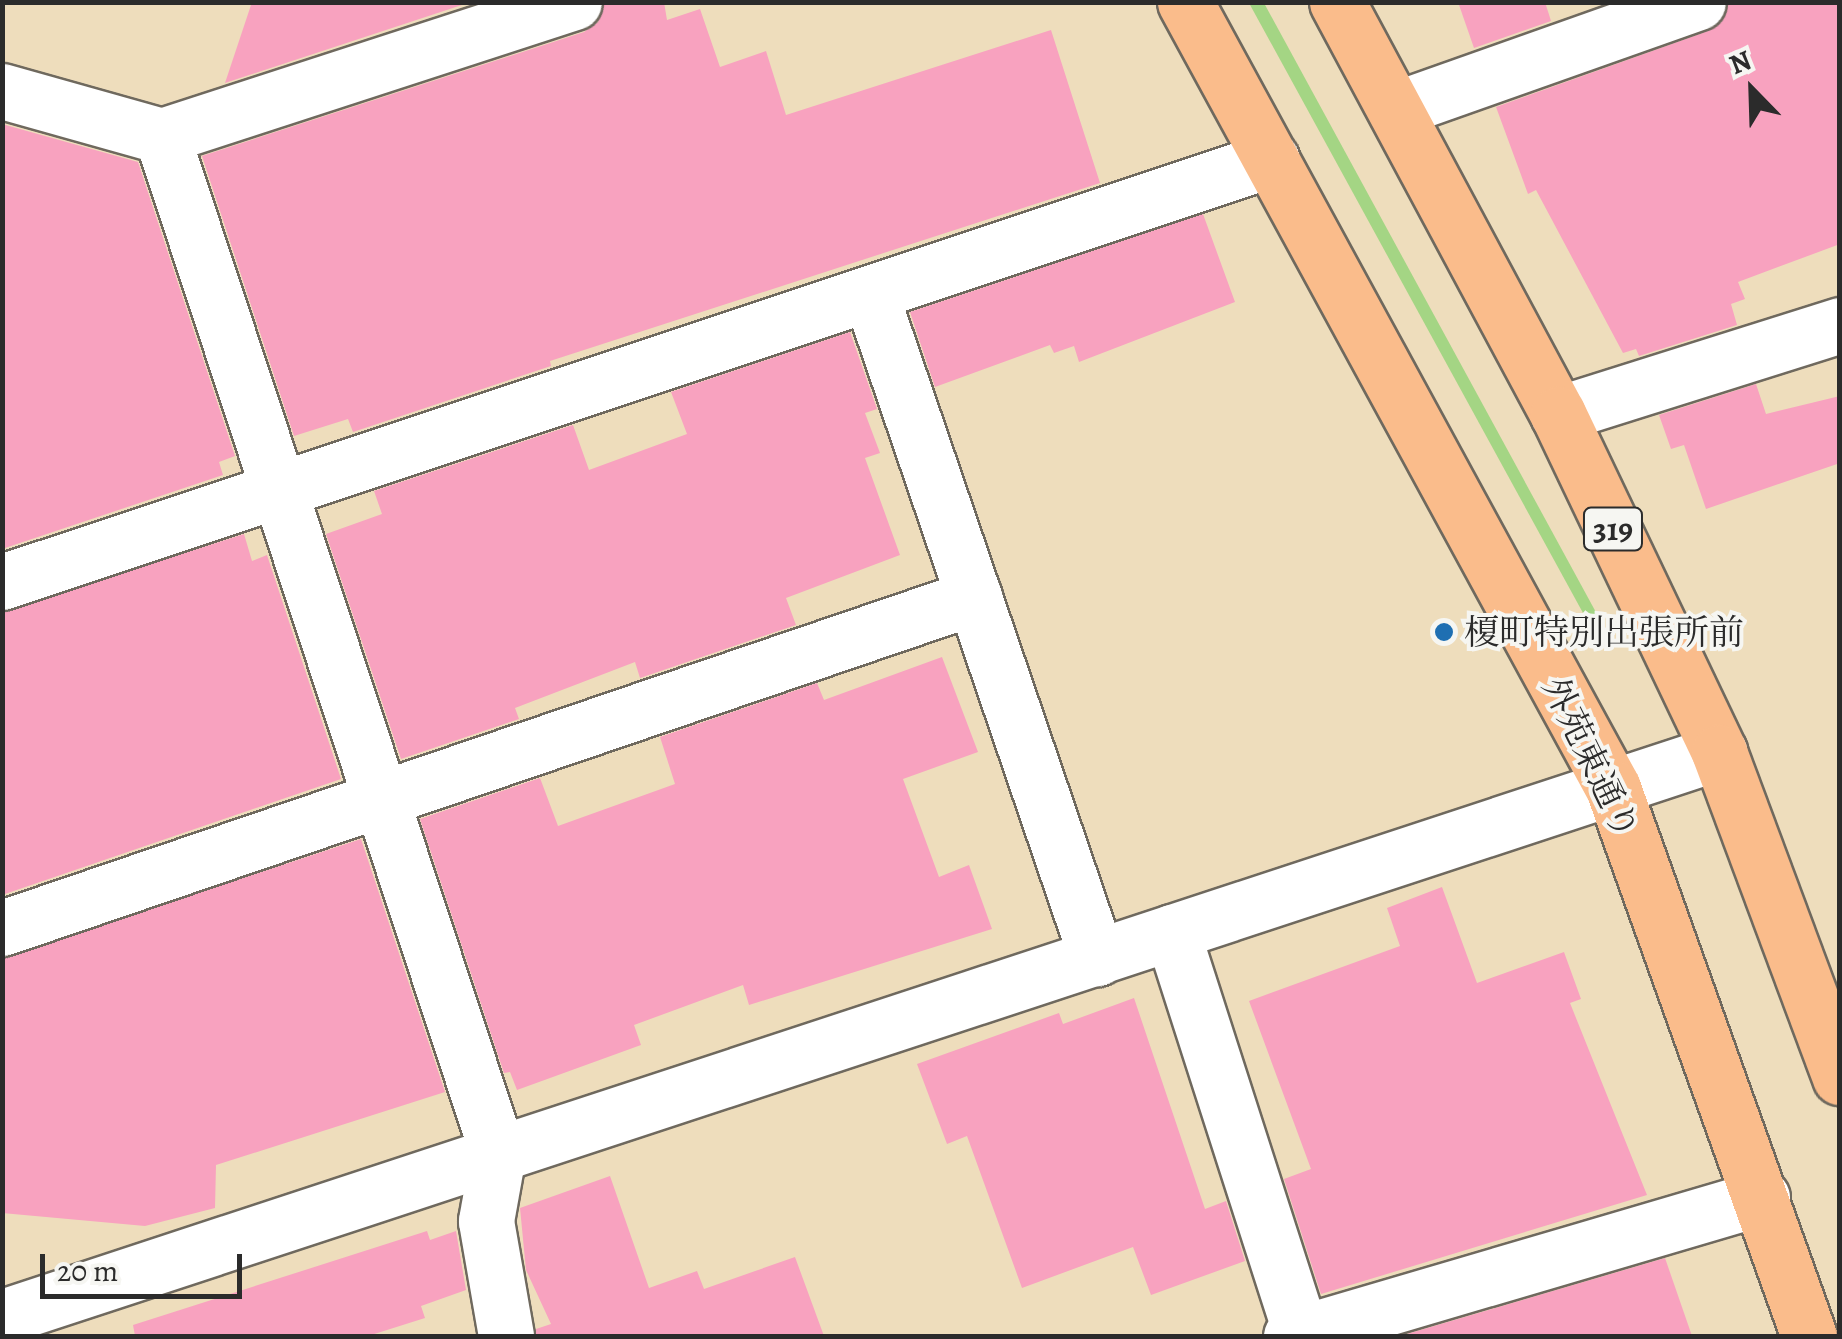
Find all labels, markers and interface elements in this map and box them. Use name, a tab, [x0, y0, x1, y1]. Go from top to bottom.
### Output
north arrow	[1702, 40, 1802, 140]
text: N	[1723, 41, 1757, 84]
road number: 319	[1580, 502, 1646, 556]
place label: 榎町特別出張所前	[1464, 611, 1744, 653]
marker: 榎町特別出張所前	[1433, 621, 1455, 643]
street label: 外苑東通り	[1534, 670, 1648, 846]
scale bar	[45, 1234, 248, 1296]
text: 20 m	[57, 1251, 118, 1291]

